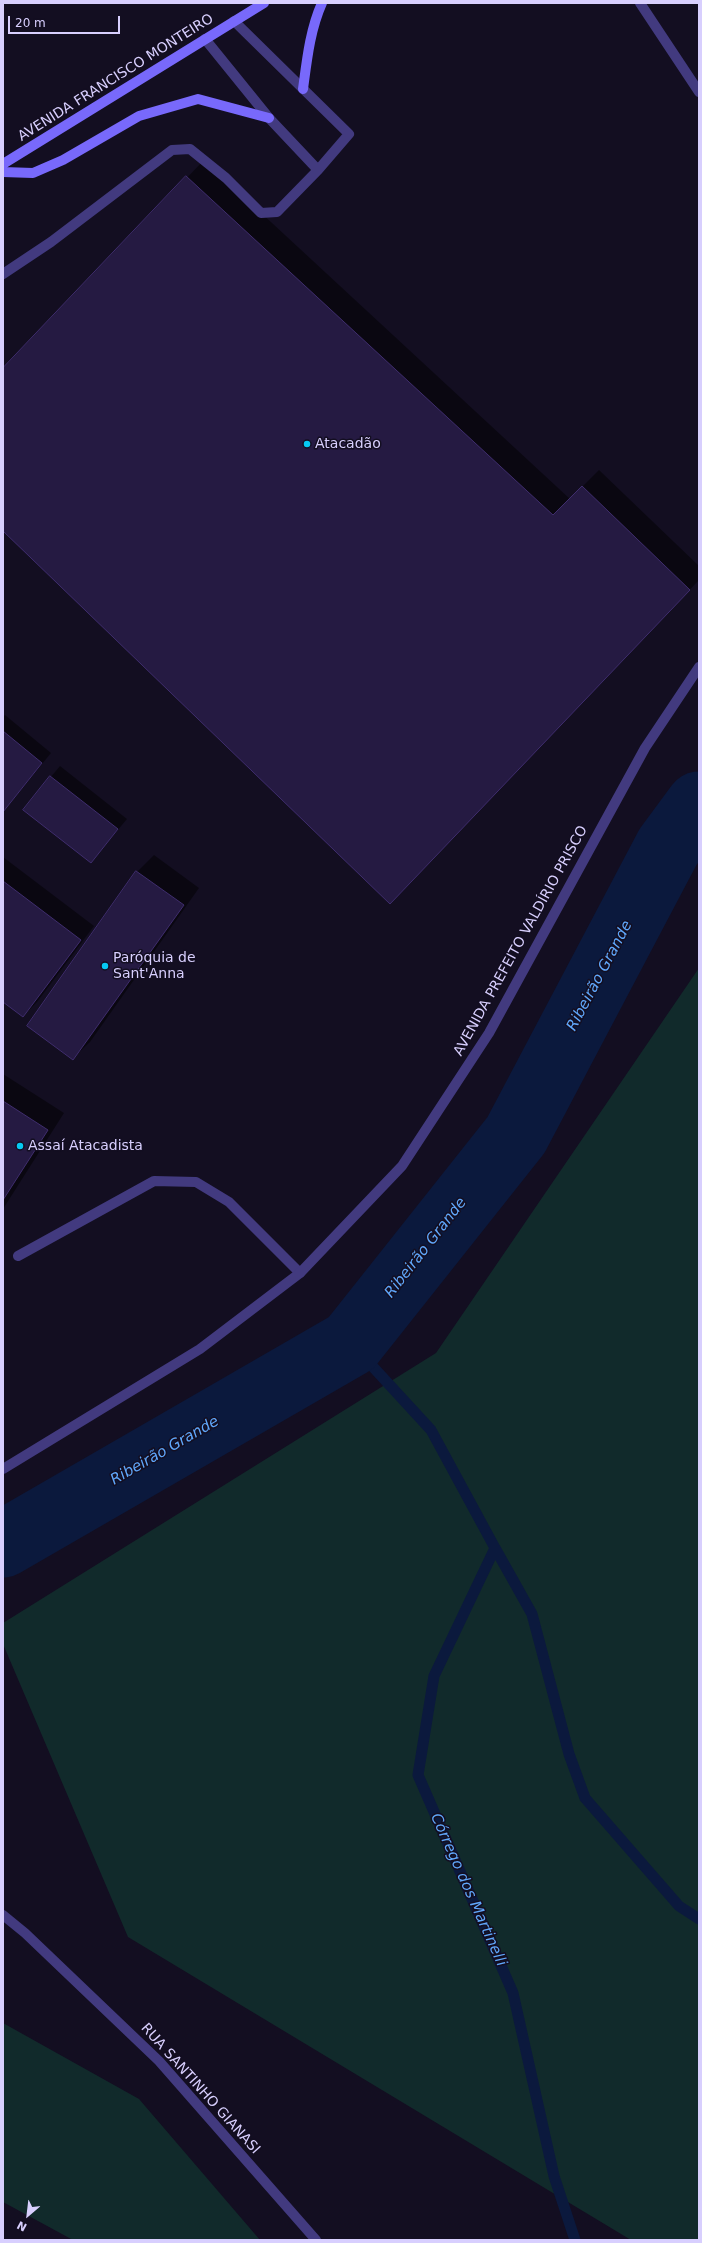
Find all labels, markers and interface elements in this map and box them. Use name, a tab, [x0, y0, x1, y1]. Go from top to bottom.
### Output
scale bar	[10, 8, 122, 34]
street label: AVENIDA FRANCISCO MONTEIRO	[15, 11, 217, 145]
text: 20 m	[15, 16, 46, 30]
place label: Atacadão	[315, 436, 381, 452]
marker: Atacadão	[302, 439, 312, 449]
street label: AVENIDA PREFEITO VALDÍRIO PRISCO	[450, 823, 592, 1059]
water label: Ribeirão Grande	[563, 918, 637, 1034]
place label: Paróquia de Sant'Anna	[113, 950, 196, 982]
marker: Paróquia de Sant'Anna	[100, 961, 110, 971]
place label: Assaí Atacadista	[28, 1138, 143, 1154]
marker: Assaí Atacadista	[15, 1141, 25, 1151]
water label: Ribeirão Grande	[381, 1194, 471, 1302]
water label: Ribeirão Grande	[108, 1413, 222, 1489]
water label: Córrego dos Martinelli	[426, 1811, 510, 1969]
street label: RUA SANTINHO GIANASI	[137, 2020, 263, 2158]
north arrow	[8, 2195, 48, 2235]
text: N	[15, 2218, 29, 2234]

